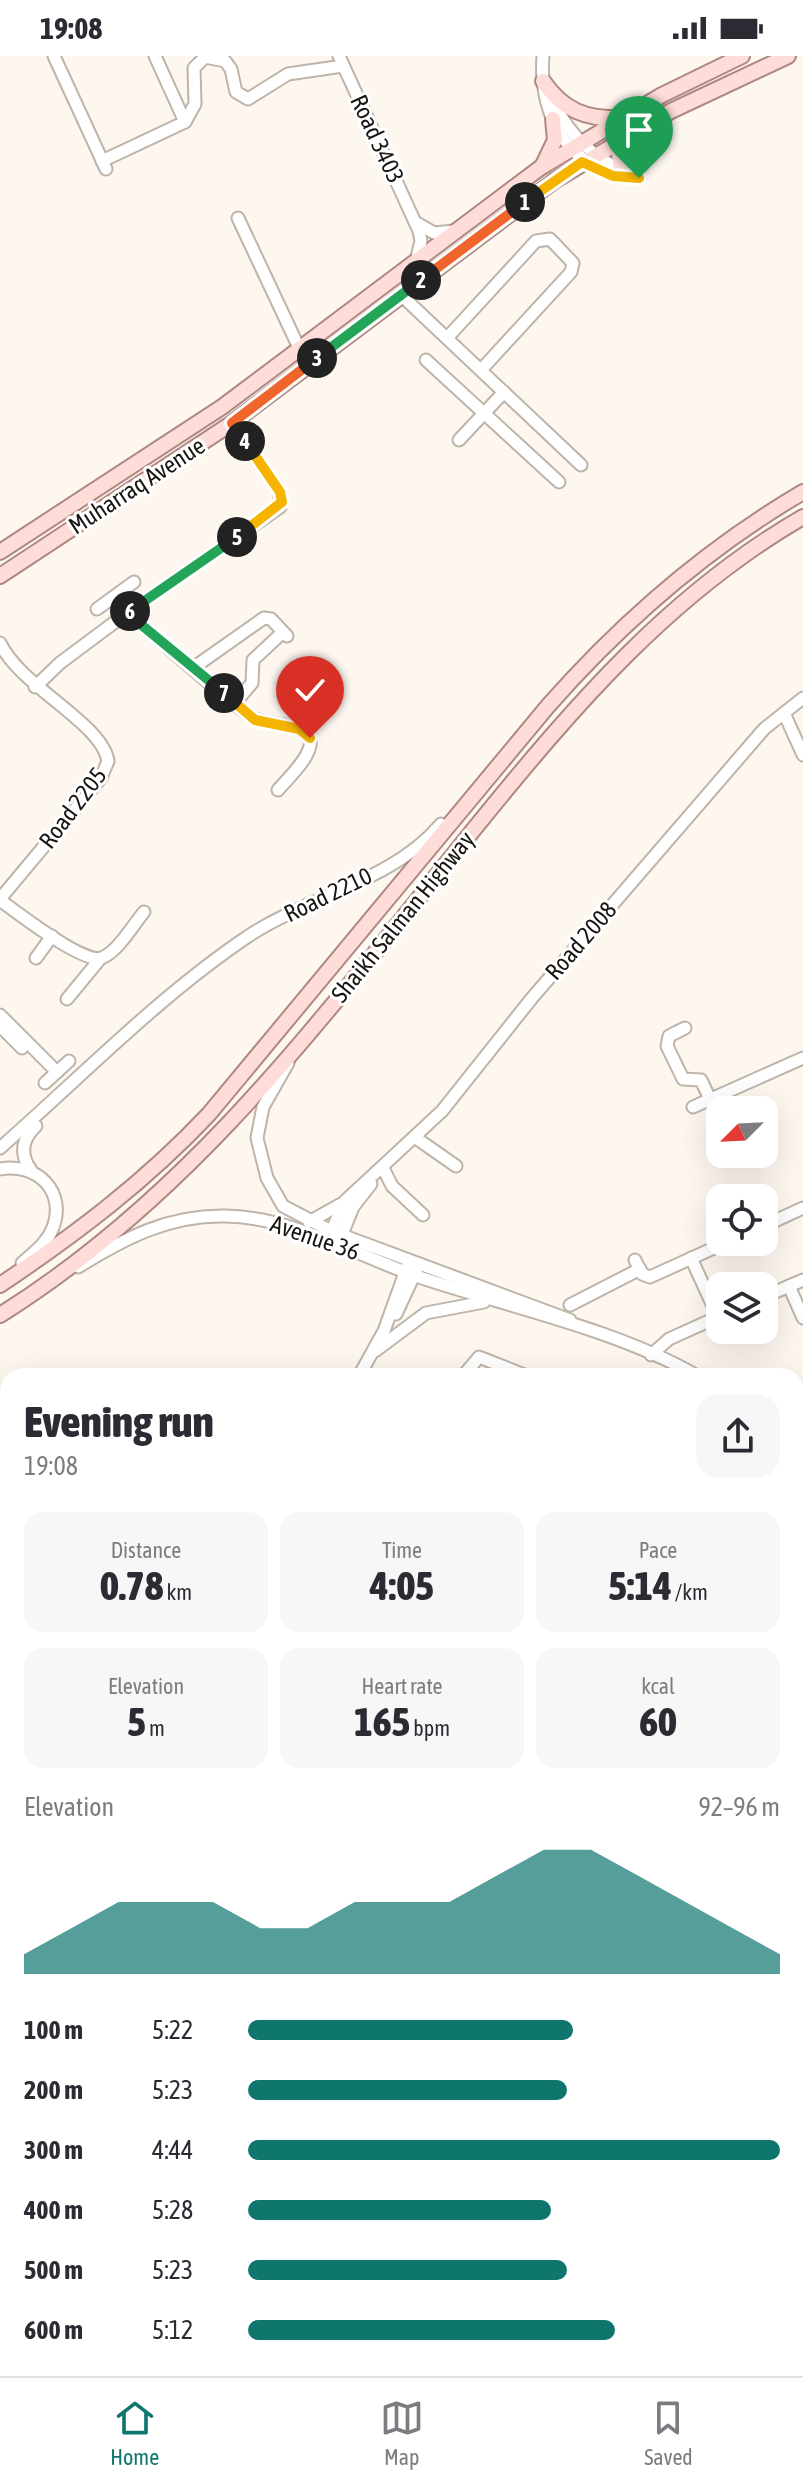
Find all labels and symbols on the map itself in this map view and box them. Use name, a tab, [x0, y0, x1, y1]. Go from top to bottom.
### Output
street label: Road 3403	[345, 90, 410, 187]
pin	[605, 96, 673, 178]
pin: 1	[505, 182, 545, 222]
pin: 2	[401, 260, 441, 300]
pin: 3	[297, 338, 337, 378]
pin: 4	[225, 421, 265, 461]
street label: Muharraq Avenue	[64, 432, 210, 539]
pin: 5	[217, 517, 257, 557]
pin: 6	[110, 591, 150, 631]
pin	[276, 656, 344, 738]
pin: 7	[204, 673, 244, 713]
street label: Road 2205	[33, 762, 112, 853]
street label: Shaikh Salman Highway	[326, 826, 480, 1007]
street label: Road 2210	[280, 862, 376, 927]
street label: Road 2008	[540, 896, 622, 985]
north arrow	[706, 1096, 778, 1168]
street label: Avenue 36	[267, 1210, 363, 1265]

